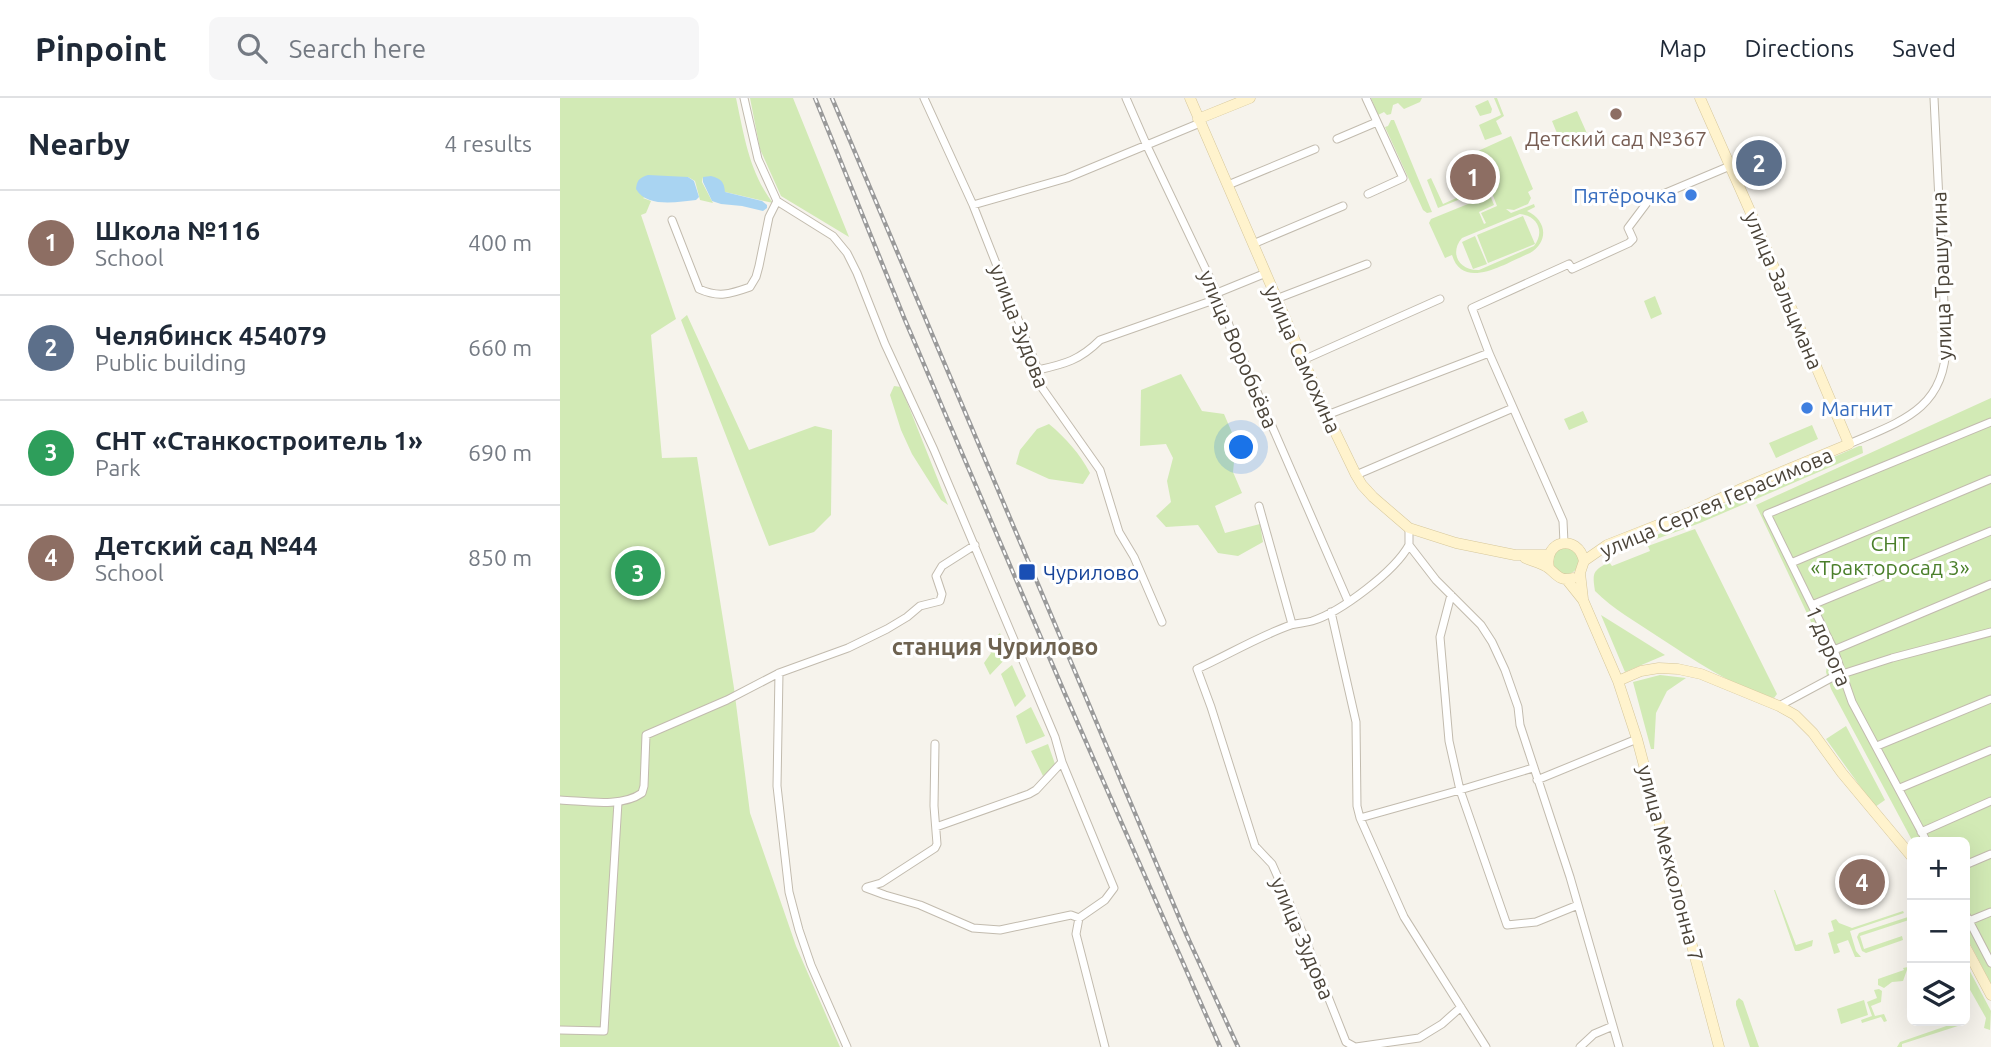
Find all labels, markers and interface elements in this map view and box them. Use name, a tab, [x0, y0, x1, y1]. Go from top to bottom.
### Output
search box	[209, 17, 699, 80]
icon: search	[233, 29, 271, 67]
text: Pinpoint	[35, 30, 167, 67]
text: Search here	[289, 34, 426, 63]
text: Map	[1659, 35, 1706, 62]
text: Directions	[1744, 35, 1854, 62]
text: Saved	[1892, 35, 1956, 62]
marker: Детский сад №367	[1608, 106, 1624, 122]
place label: Детский сад №367	[1525, 126, 1707, 150]
text: Nearby	[28, 127, 130, 161]
text: 4 results	[444, 131, 532, 156]
pin: 2	[1736, 137, 1782, 189]
pin: 1	[1450, 151, 1496, 203]
place label: Пятёрочка	[1573, 183, 1677, 207]
marker: Пятёрочка	[1683, 187, 1699, 203]
street label: улица Трашутина	[1926, 191, 1956, 361]
street label: улица Зальцмана	[1740, 207, 1828, 373]
text: Школа №116	[95, 216, 260, 245]
text: 1	[45, 230, 57, 255]
text: 400 m	[468, 230, 532, 255]
text: School	[95, 245, 164, 270]
street label: улица Зудова	[985, 261, 1055, 391]
street label: улица Воробьёва	[1195, 266, 1283, 432]
street label: улица Самохина	[1260, 281, 1346, 437]
text: Челябинск 454079	[95, 321, 327, 350]
text: 2	[45, 335, 57, 360]
text: 660 m	[468, 335, 532, 360]
text: Public building	[95, 350, 247, 375]
place label: Магнит	[1821, 396, 1893, 420]
marker: Магнит	[1799, 400, 1815, 416]
text: СНТ «Станкостроитель 1»	[95, 426, 423, 455]
your location	[1224, 430, 1258, 464]
text: 3	[45, 440, 57, 465]
text: 690 m	[468, 440, 532, 465]
street label: улица Сергея Герасимова	[1596, 442, 1836, 562]
text: Park	[95, 455, 141, 480]
text: Детский сад №44	[95, 531, 318, 560]
park label: СНТ «Тракторосад 3»	[1810, 531, 1970, 579]
text: 4	[45, 545, 57, 570]
text: 850 m	[468, 545, 532, 570]
pin: 3	[615, 547, 661, 599]
text: School	[95, 560, 164, 585]
place label: Чурилово	[1043, 560, 1139, 584]
marker: Чурилово	[1017, 562, 1037, 582]
street label: 1 дорога	[1801, 602, 1857, 690]
district label: станция Чурилово	[892, 634, 1098, 659]
street label: улица Мехколонна 7	[1633, 762, 1709, 964]
map controls	[1907, 837, 1970, 1026]
button: +	[1907, 837, 1970, 900]
pin: 4	[1839, 856, 1885, 908]
street label: улица Зудова	[1266, 873, 1340, 1003]
button: −	[1907, 900, 1970, 963]
button: layers	[1907, 963, 1970, 1026]

